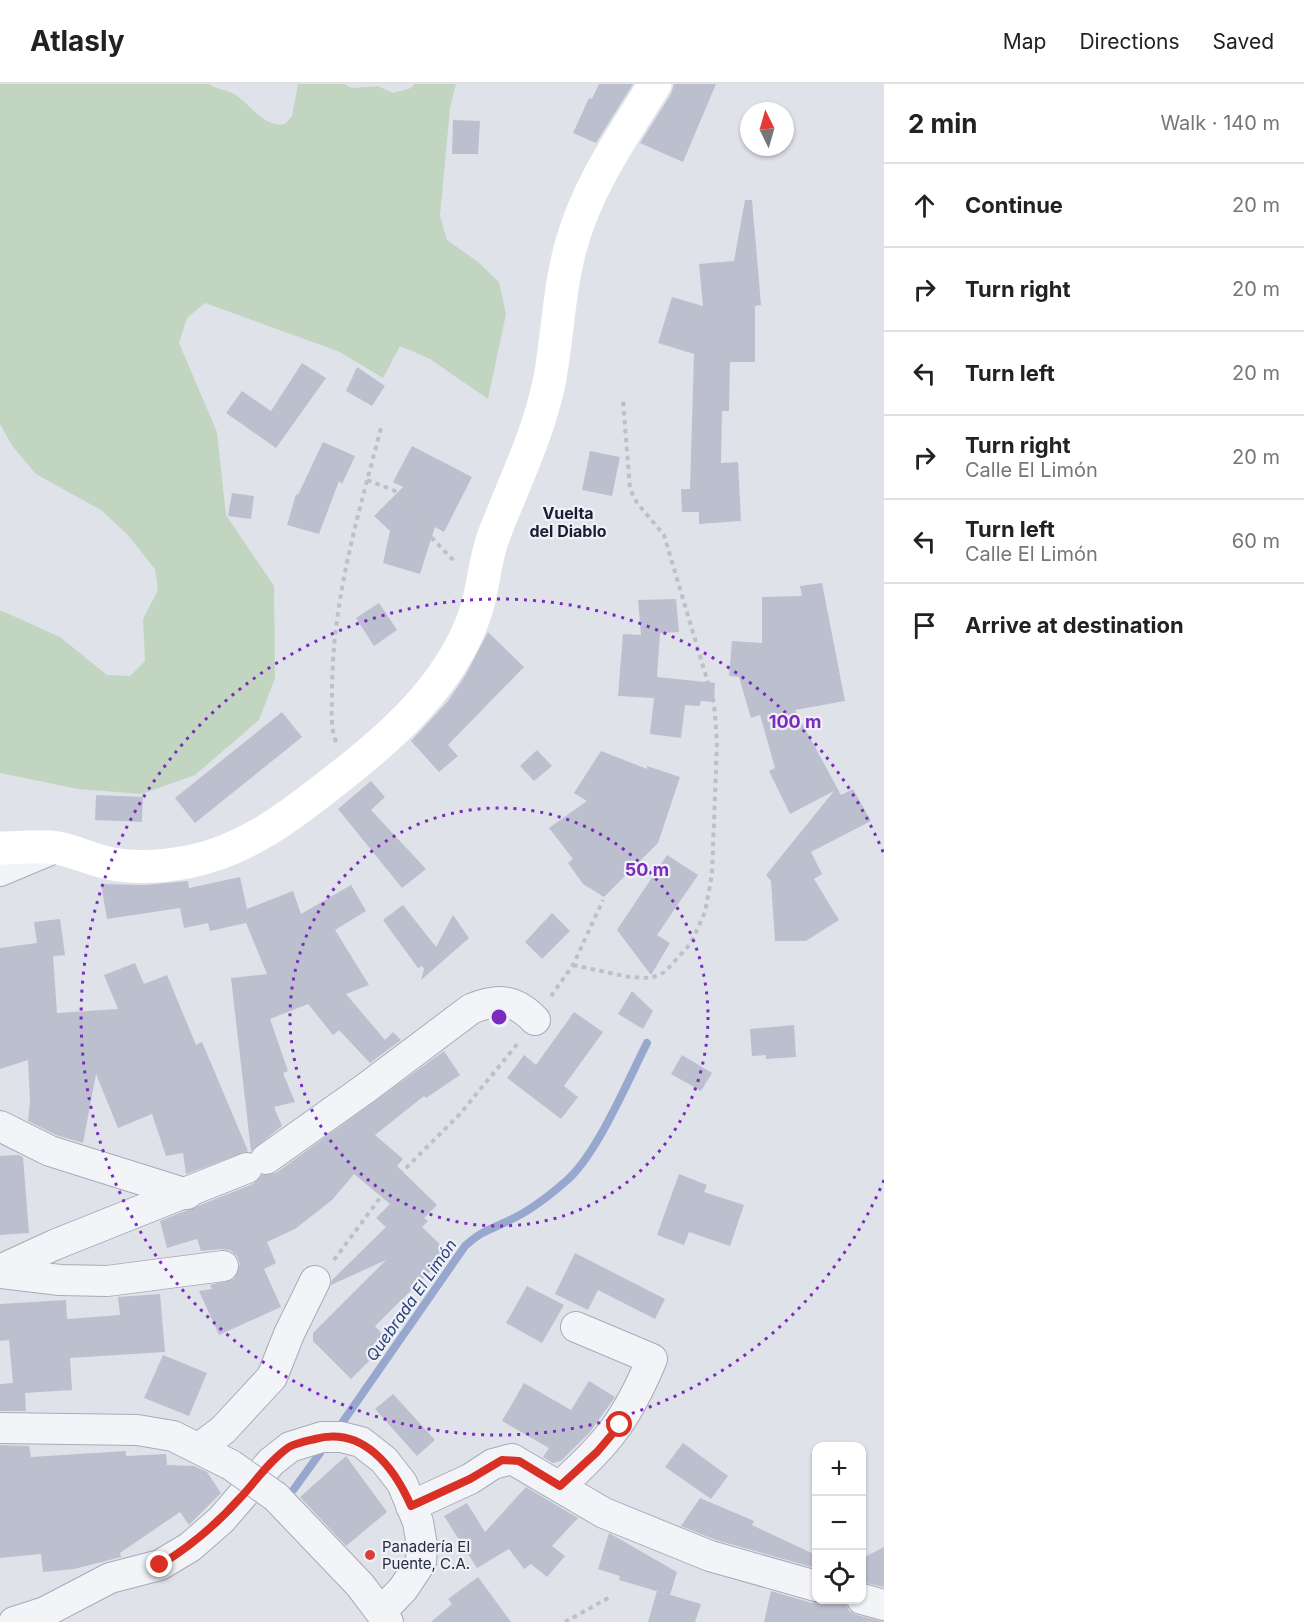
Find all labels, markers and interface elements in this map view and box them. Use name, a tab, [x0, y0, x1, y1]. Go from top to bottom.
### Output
text: Atlasly	[30, 24, 125, 58]
text: Map	[1003, 29, 1046, 54]
text: Directions	[1079, 29, 1180, 54]
text: Saved	[1213, 29, 1274, 54]
north arrow	[740, 102, 794, 156]
text: 2 min	[908, 108, 978, 139]
text: Walk · 140 m	[1160, 111, 1280, 135]
icon: ahead	[908, 189, 941, 222]
text: Continue	[965, 192, 1063, 218]
text: 20 m	[1232, 193, 1280, 217]
icon: right	[908, 273, 941, 306]
text: Turn right	[965, 276, 1071, 302]
text: 20 m	[1232, 277, 1280, 301]
icon: left	[908, 357, 941, 390]
text: Turn left	[965, 360, 1055, 386]
text: 20 m	[1232, 361, 1280, 385]
text: Turn right	[965, 432, 1071, 458]
icon: right	[908, 441, 941, 474]
text: 20 m	[1232, 445, 1280, 469]
text: Calle El Limón	[965, 458, 1098, 482]
district label: Vuelta del Diablo	[529, 503, 607, 541]
text: Turn left	[965, 516, 1055, 542]
icon: left	[908, 525, 941, 558]
text: 60 m	[1232, 529, 1280, 553]
text: Calle El Limón	[965, 542, 1098, 566]
icon: arrive	[908, 609, 941, 642]
text: Arrive at destination	[965, 612, 1184, 638]
text: 100 m	[769, 711, 821, 732]
text: 50 m	[625, 859, 669, 880]
centre of rings	[489, 1007, 509, 1027]
water label: Quebrada El Limón	[361, 1235, 461, 1365]
route start	[606, 1411, 632, 1437]
map controls	[812, 1442, 866, 1604]
button: +	[812, 1442, 866, 1496]
button: −	[812, 1496, 866, 1550]
place label: Panadería El Puente, C.A.	[382, 1537, 470, 1573]
marker: Panadería El Puente, C.A.	[363, 1548, 377, 1562]
button: locate	[812, 1550, 866, 1604]
route end	[146, 1551, 172, 1577]

